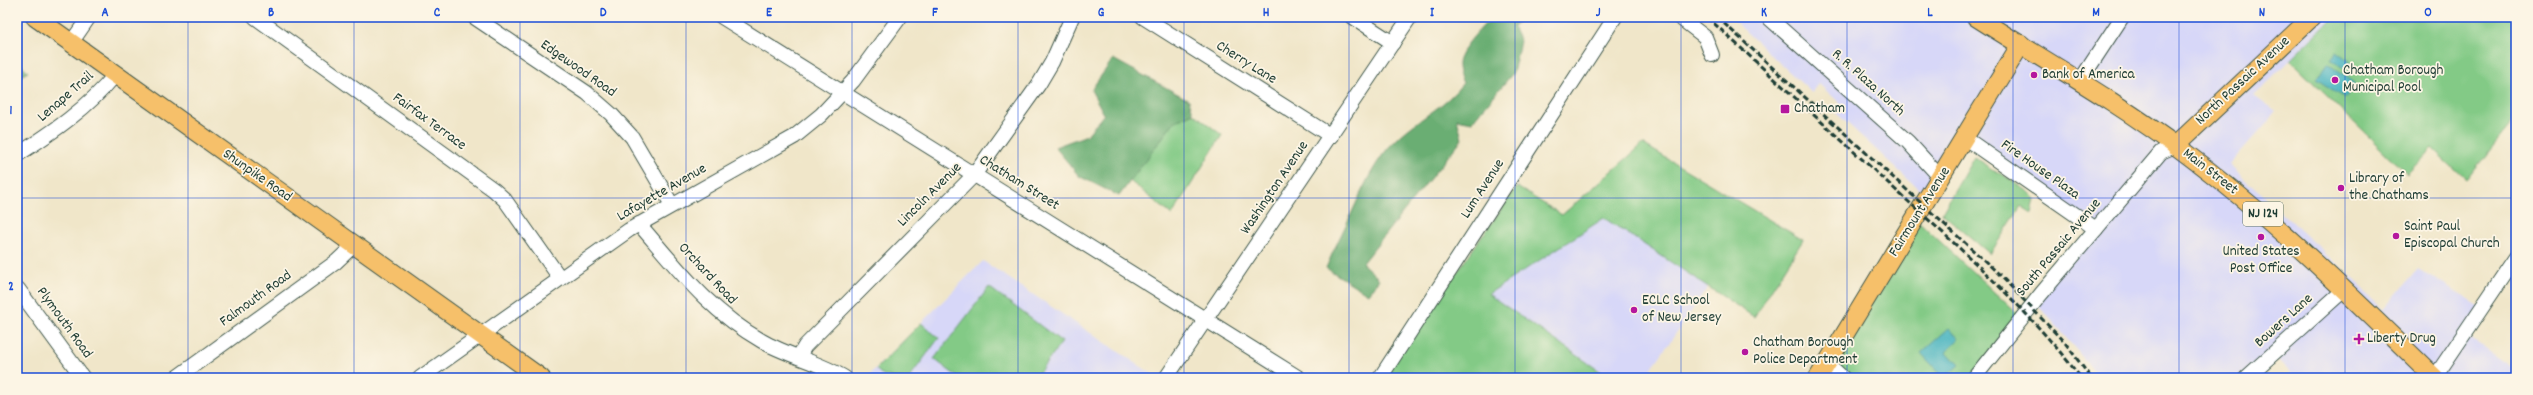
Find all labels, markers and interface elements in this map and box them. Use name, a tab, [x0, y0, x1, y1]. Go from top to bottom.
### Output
text: A	[101, 4, 109, 23]
text: B	[268, 4, 274, 23]
text: C	[434, 4, 441, 23]
text: D	[600, 4, 607, 23]
text: E	[766, 4, 773, 23]
text: F	[932, 4, 938, 23]
text: G	[1098, 4, 1105, 23]
text: H	[1263, 4, 1270, 23]
text: I	[1430, 4, 1435, 23]
text: J	[1596, 4, 1601, 23]
text: K	[1761, 4, 1767, 23]
text: L	[1927, 4, 1933, 23]
text: M	[2092, 4, 2100, 23]
text: N	[2259, 4, 2265, 23]
text: O	[2424, 4, 2432, 23]
street label: North Passaic Avenue	[2191, 31, 2295, 131]
street label: Edgewood Road	[535, 35, 621, 103]
street label: Cherry Lane	[1211, 36, 1281, 91]
street label: R. R. Plaza North	[1826, 44, 1910, 122]
place label: Chatham Borough Municipal Pool	[2343, 60, 2444, 99]
place label: Bank of America	[2042, 64, 2135, 86]
street label: Lenape Trail	[33, 66, 99, 128]
marker: Bank of America	[2029, 70, 2039, 80]
marker: Chatham Borough Municipal Pool	[2330, 75, 2340, 85]
street label: Fairfax Terrace	[387, 88, 471, 157]
place label: Chatham	[1794, 98, 1845, 120]
text: 1	[10, 102, 13, 121]
marker: Chatham	[1779, 103, 1791, 115]
street label: Fire House Plaza	[1996, 135, 2085, 206]
street label: Washington Avenue	[1235, 136, 1315, 239]
street label: Main Street	[2177, 143, 2243, 201]
street label: Shunpike Road	[218, 144, 296, 208]
street label: Chatham Street	[975, 150, 1064, 217]
street label: Lum Avenue	[1455, 154, 1511, 223]
street label: Lincoln Avenue	[893, 157, 968, 232]
street label: Lafayette Avenue	[613, 158, 711, 228]
street label: Fairmount Avenue	[1884, 162, 1957, 261]
place label: Library of the Chathams	[2349, 168, 2429, 207]
marker: Library of the Chathams	[2336, 183, 2346, 193]
street label: South Passaic Avenue	[2011, 194, 2107, 302]
road number: NJ 124	[2243, 202, 2283, 226]
place label: Saint Paul Episcopal Church	[2404, 216, 2500, 255]
marker: Saint Paul Episcopal Church	[2391, 231, 2401, 241]
marker: United States Post Office	[2256, 232, 2266, 242]
street label: Orchard Road	[672, 238, 742, 310]
place label: United States Post Office	[2222, 241, 2300, 280]
street label: Falmouth Road	[215, 265, 297, 333]
text: 2	[8, 278, 14, 297]
street label: Plymouth Road	[30, 283, 98, 363]
street label: Bowers Lane	[2250, 288, 2318, 353]
place label: ECLC School of New Jersey	[1642, 290, 1722, 329]
marker: ECLC School of New Jersey	[1629, 305, 1639, 315]
place label: Liberty Drug	[2367, 328, 2436, 350]
place label: Chatham Borough Police Department	[1753, 332, 1858, 371]
marker: Liberty Drug	[2354, 334, 2364, 344]
marker: Chatham Borough Police Department	[1740, 347, 1750, 357]

